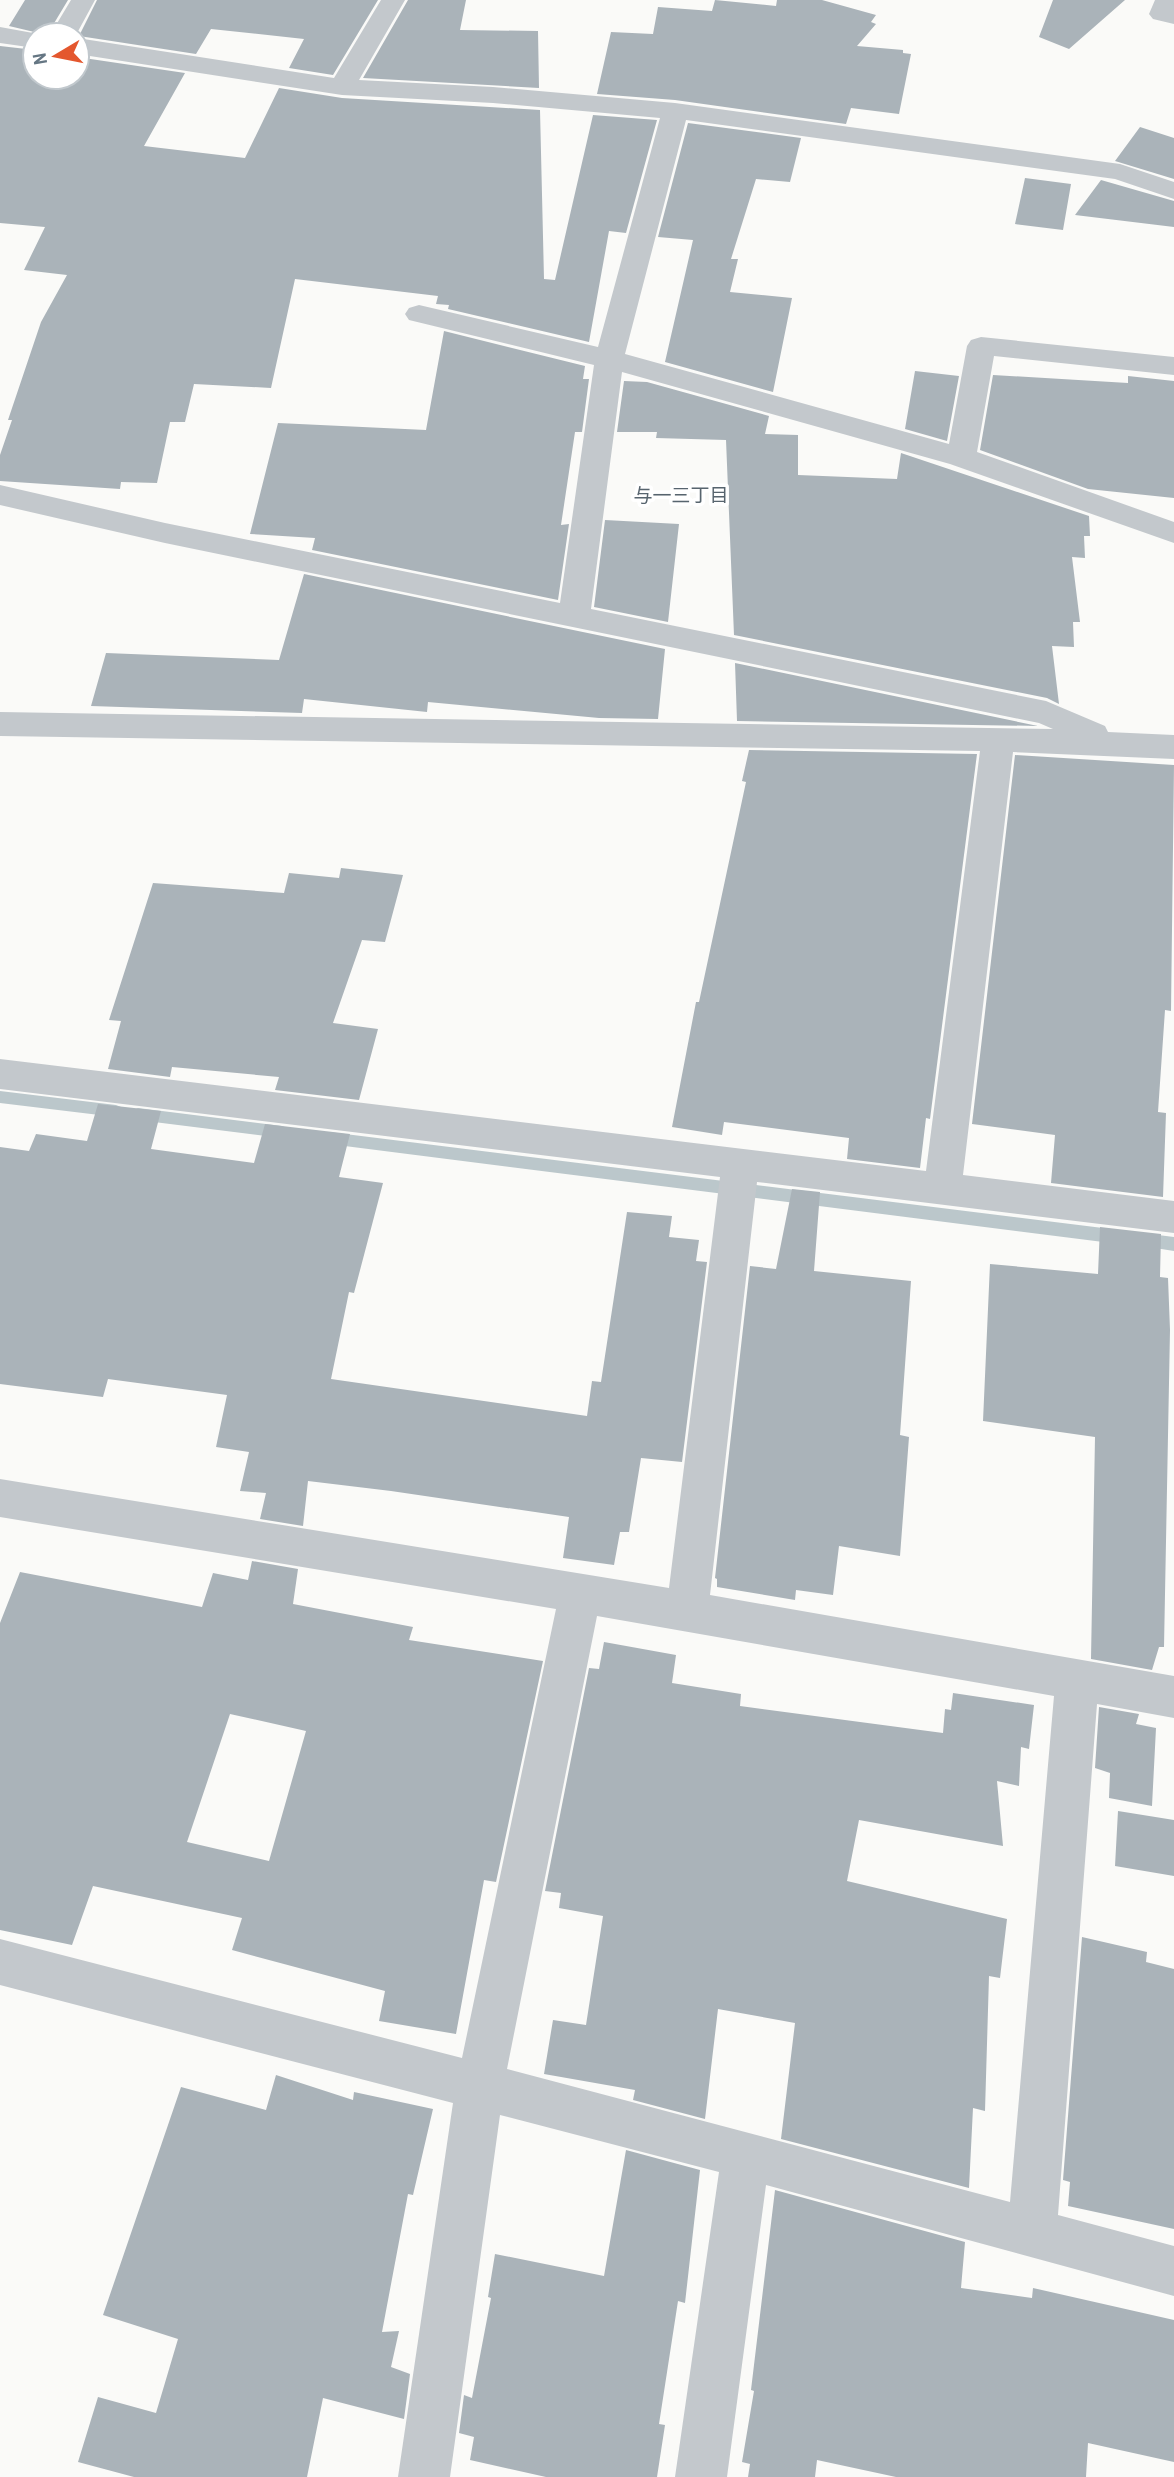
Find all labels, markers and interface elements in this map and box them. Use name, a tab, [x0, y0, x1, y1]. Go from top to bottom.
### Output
north arrow	[21, 21, 91, 91]
text: N	[25, 51, 53, 67]
district label: 与一三丁目	[633, 482, 729, 508]

